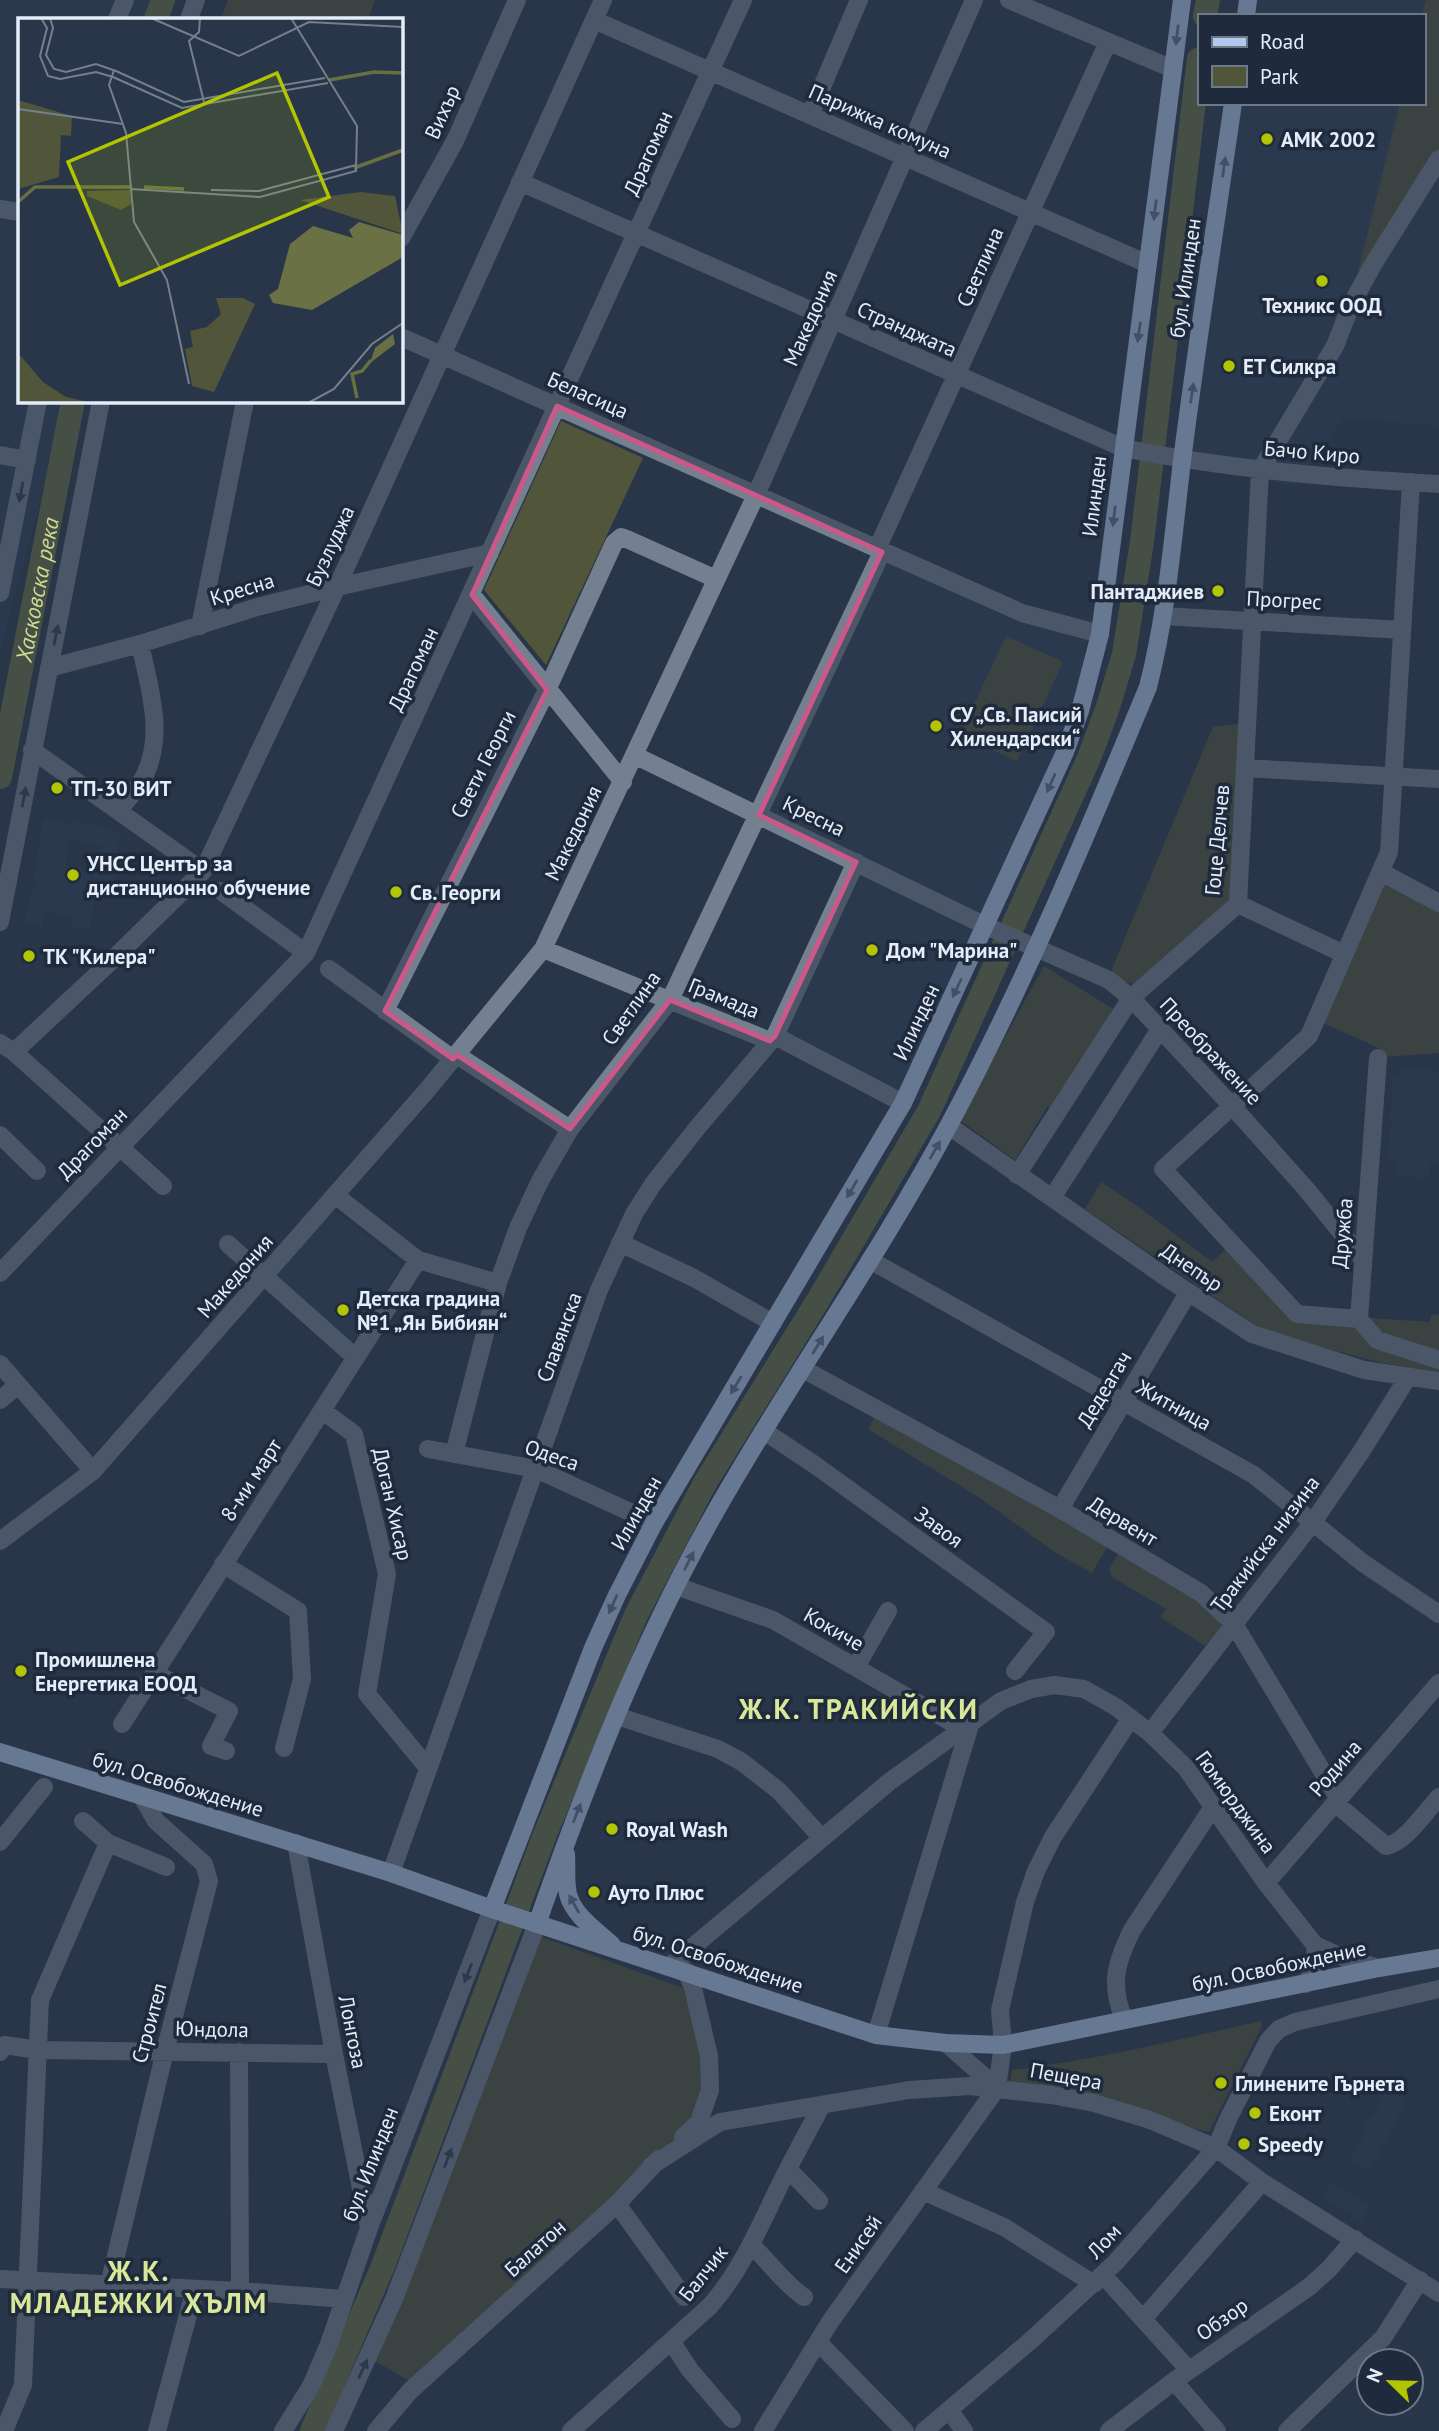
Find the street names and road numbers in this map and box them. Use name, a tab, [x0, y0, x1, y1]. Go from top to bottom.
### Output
street label: Парижка комуна	[805, 78, 955, 164]
street label: Вихър	[418, 81, 466, 143]
street label: Драгоман	[617, 106, 679, 200]
street label: бул. Илинден	[1163, 216, 1207, 340]
street label: Светлина	[950, 223, 1010, 311]
street label: Македония	[777, 266, 843, 370]
street label: Странджата	[853, 295, 961, 363]
street label: Беласица	[543, 365, 633, 425]
street label: Бачо Киро	[1263, 434, 1361, 470]
street label: Илинден	[1076, 454, 1112, 538]
street label: Бузлуджа	[300, 501, 360, 591]
street label: Кресна	[207, 566, 277, 612]
street label: Прогрес	[1246, 585, 1322, 615]
street label: Драгоман	[382, 623, 444, 715]
street label: Свети Георги	[444, 705, 522, 823]
street label: Македония	[538, 781, 608, 885]
street label: Гоце Делчев	[1199, 783, 1235, 897]
street label: Кресна	[778, 789, 850, 843]
street label: Светлина	[596, 966, 666, 1050]
street label: Грамада	[684, 972, 764, 1024]
street label: Илинден	[887, 980, 945, 1064]
street label: Преображение	[1154, 991, 1268, 1111]
street label: Драгоман	[51, 1101, 133, 1185]
street label: Дружба	[1325, 1197, 1359, 1269]
street label: Македония	[191, 1228, 279, 1324]
street label: Днепър	[1156, 1236, 1228, 1298]
street label: Славянска	[530, 1288, 588, 1386]
street label: Дедеагач	[1071, 1346, 1137, 1432]
street label: Житница	[1131, 1373, 1216, 1437]
street label: 8-ми март	[214, 1433, 288, 1526]
street label: Одеса	[521, 1433, 583, 1477]
street label: Доган Хисар	[367, 1445, 419, 1563]
street label: Тракийска низина	[1205, 1470, 1325, 1618]
street label: Илинден	[605, 1471, 667, 1555]
street label: Дервент	[1083, 1490, 1163, 1553]
street label: Завоя	[909, 1500, 969, 1554]
street label: Кокиче	[799, 1601, 869, 1657]
street label: Родина	[1303, 1734, 1367, 1802]
street label: бул. Освобождение	[89, 1745, 267, 1823]
street label: Гюмюрджина	[1190, 1745, 1282, 1859]
street label: бул. Освобождение	[629, 1919, 807, 1999]
street label: бул. Освобождение	[1189, 1934, 1369, 1998]
street label: Строител	[125, 1980, 173, 2066]
street label: Лонгоза	[332, 1992, 373, 2071]
street label: Юндола	[175, 2015, 249, 2043]
street label: Пещера	[1028, 2056, 1104, 2096]
street label: бул. Илинден	[336, 2103, 404, 2225]
street label: Енисей	[828, 2210, 888, 2278]
street label: Балатон	[499, 2213, 571, 2283]
street label: Лом	[1081, 2218, 1127, 2265]
street label: Балчик	[673, 2239, 733, 2307]
street label: Обзор	[1191, 2291, 1253, 2347]

